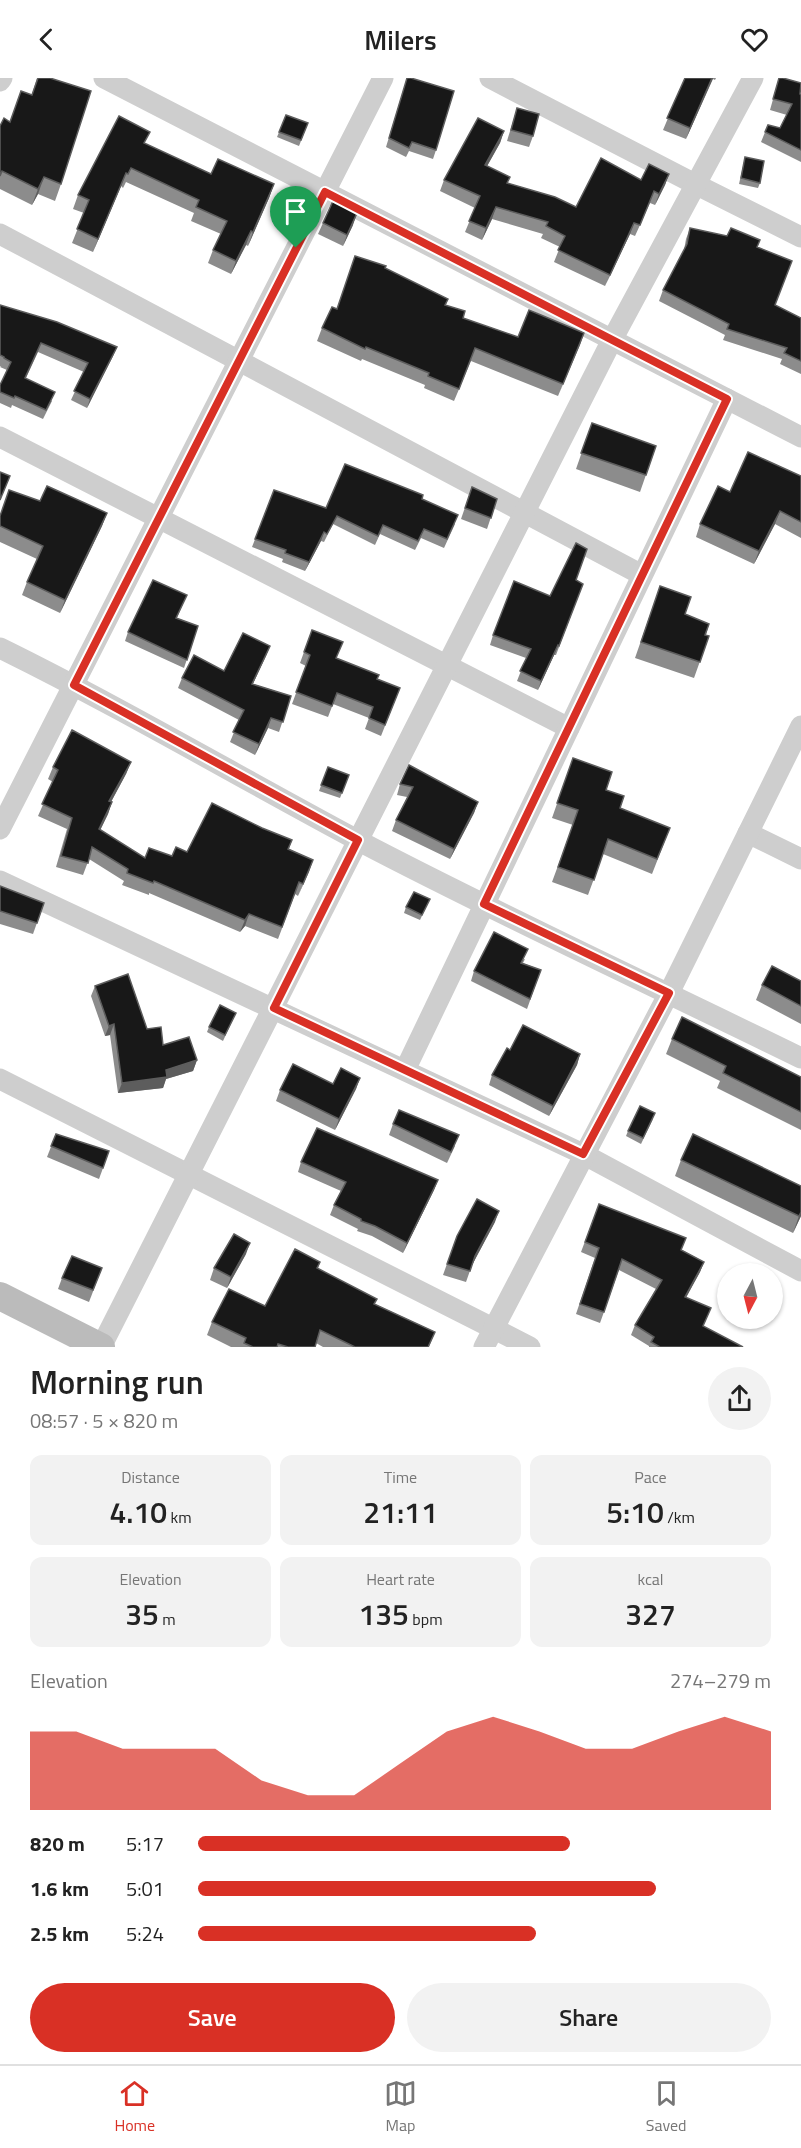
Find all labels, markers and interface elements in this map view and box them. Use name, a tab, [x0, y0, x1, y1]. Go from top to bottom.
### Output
text: Milers	[364, 19, 437, 60]
icon: back	[30, 23, 63, 56]
icon: heart	[738, 23, 771, 56]
pin	[270, 186, 321, 248]
icon: arrive	[279, 195, 312, 228]
north arrow	[717, 1263, 783, 1329]
map controls	[717, 1263, 783, 1329]
text: Morning run	[30, 1357, 204, 1407]
button: share	[708, 1367, 771, 1430]
text: 08:57 · 5 × 820 m	[30, 1405, 178, 1436]
text: Distance	[121, 1465, 180, 1489]
text: Time	[384, 1465, 417, 1489]
text: Pace	[634, 1465, 667, 1489]
text: 4.10	[109, 1489, 167, 1535]
text: 21:11	[363, 1489, 438, 1535]
text: 5:10	[606, 1489, 664, 1535]
text: km	[167, 1505, 192, 1529]
text: /km	[664, 1505, 695, 1529]
text: Elevation	[119, 1567, 182, 1591]
text: Heart rate	[366, 1567, 435, 1591]
text: kcal	[637, 1567, 664, 1591]
text: 35	[125, 1591, 159, 1637]
text: 135	[358, 1591, 409, 1637]
text: 327	[625, 1591, 676, 1637]
text: m	[159, 1607, 176, 1631]
text: bpm	[409, 1607, 443, 1631]
text: Elevation	[30, 1665, 108, 1696]
text: 274–279 m	[670, 1665, 771, 1696]
text: 820 m	[30, 1828, 85, 1859]
text: 5:17	[126, 1828, 164, 1859]
text: 1.6 km	[30, 1873, 89, 1904]
text: 5:01	[126, 1873, 164, 1904]
text: 2.5 km	[30, 1918, 89, 1949]
text: 5:24	[126, 1918, 164, 1949]
button: Save	[30, 1983, 395, 2052]
button: Share	[407, 1983, 771, 2052]
tab: Home	[114, 2077, 155, 2137]
tab: Map	[384, 2077, 417, 2137]
tab: Saved	[646, 2077, 687, 2137]

